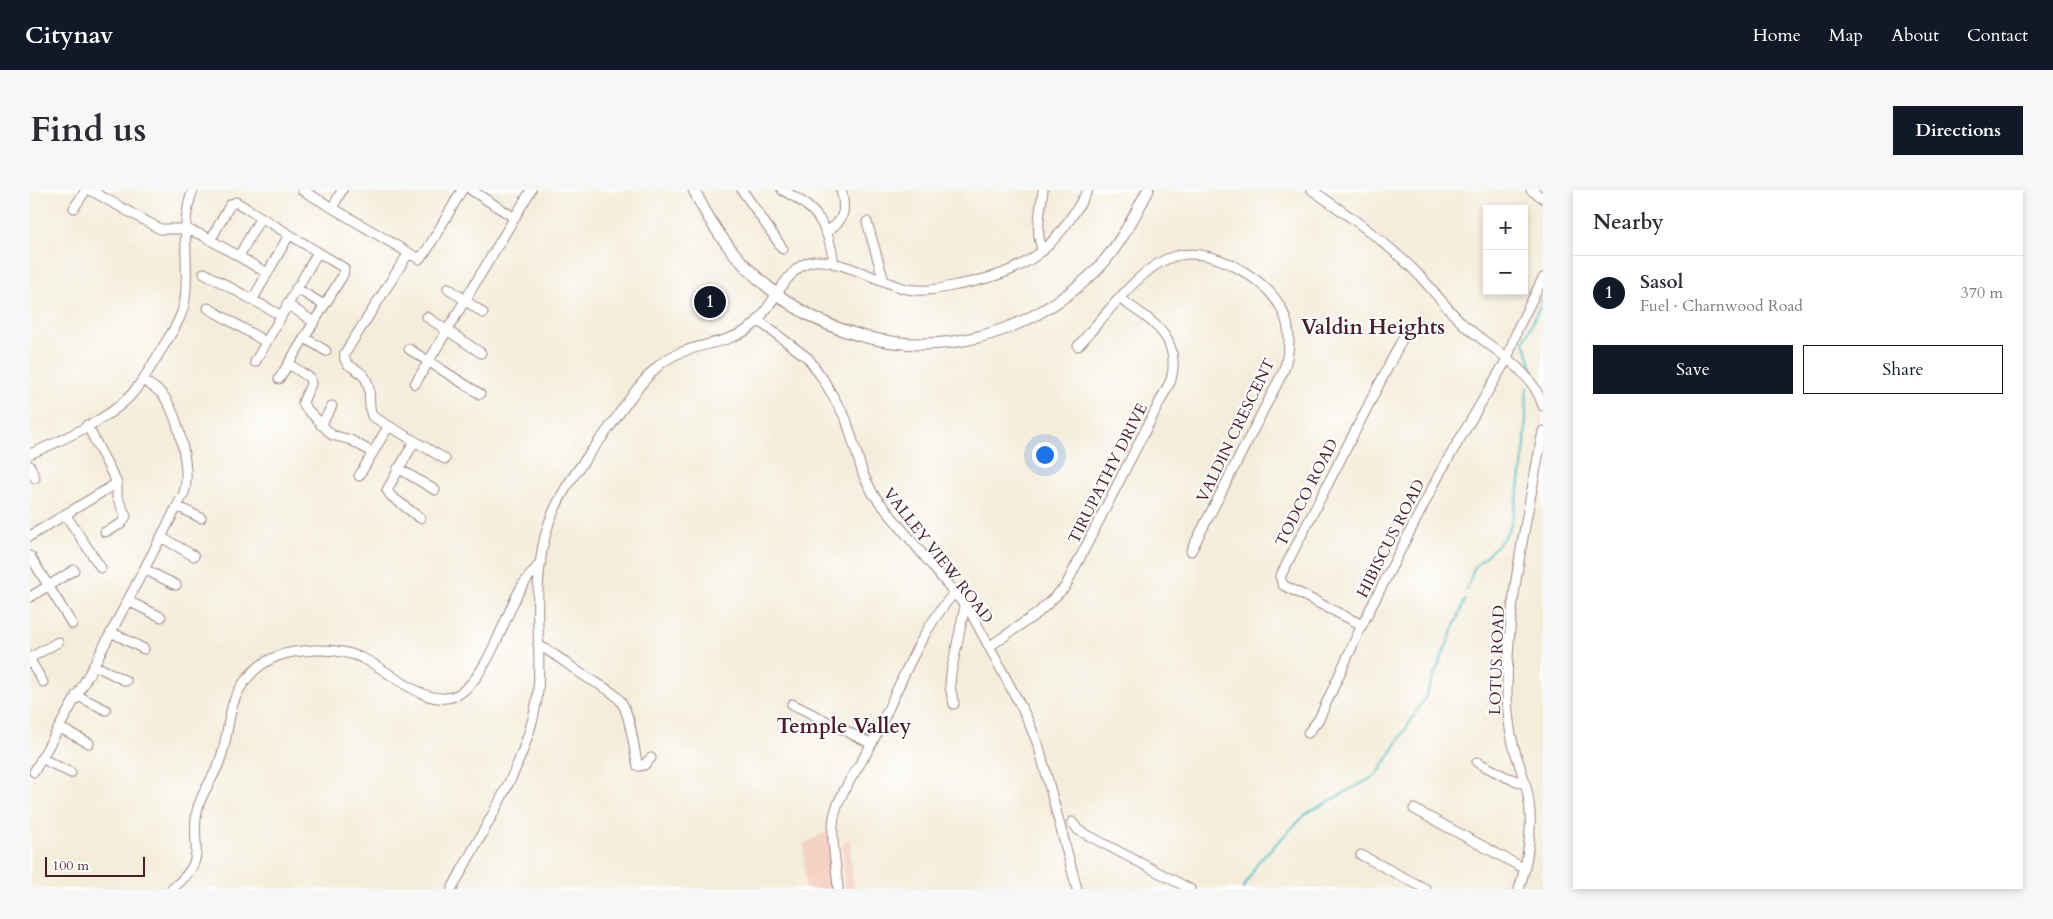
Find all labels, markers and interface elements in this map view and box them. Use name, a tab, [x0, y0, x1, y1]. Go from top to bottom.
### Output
text: Citynav	[25, 19, 113, 52]
text: Home	[1753, 23, 1801, 48]
text: Map	[1829, 23, 1863, 48]
text: About	[1891, 23, 1939, 48]
text: Contact	[1967, 23, 2028, 48]
text: Find us	[30, 106, 146, 154]
button: Directions	[1893, 106, 2023, 155]
map controls	[1483, 205, 1528, 295]
button: +	[1483, 205, 1528, 250]
text: Nearby	[1593, 208, 1664, 237]
button: −	[1483, 250, 1528, 295]
text: Sasol	[1640, 269, 1683, 295]
text: 1	[1605, 282, 1613, 304]
text: 370 m	[1961, 282, 2003, 304]
pin: 1	[694, 283, 726, 321]
text: Fuel · Charnwood Road	[1640, 295, 1803, 317]
district label: Valdin Heights	[1301, 313, 1445, 342]
button: Save	[1593, 345, 1793, 394]
button: Share	[1803, 345, 2003, 394]
street label: VALDIN CRESCENT	[1191, 354, 1281, 506]
street label: TIRUPATHY DRIVE	[1063, 399, 1153, 547]
street label: TODCO ROAD	[1270, 435, 1344, 550]
your location	[1032, 442, 1058, 468]
street label: HIBISCUS ROAD	[1352, 476, 1430, 601]
street label: VALLEY VIEW ROAD	[878, 483, 998, 628]
street label: LOTUS ROAD	[1484, 605, 1510, 715]
district label: Temple Valley	[776, 712, 912, 741]
scale bar	[45, 854, 145, 877]
text: 100 m	[52, 856, 89, 875]

